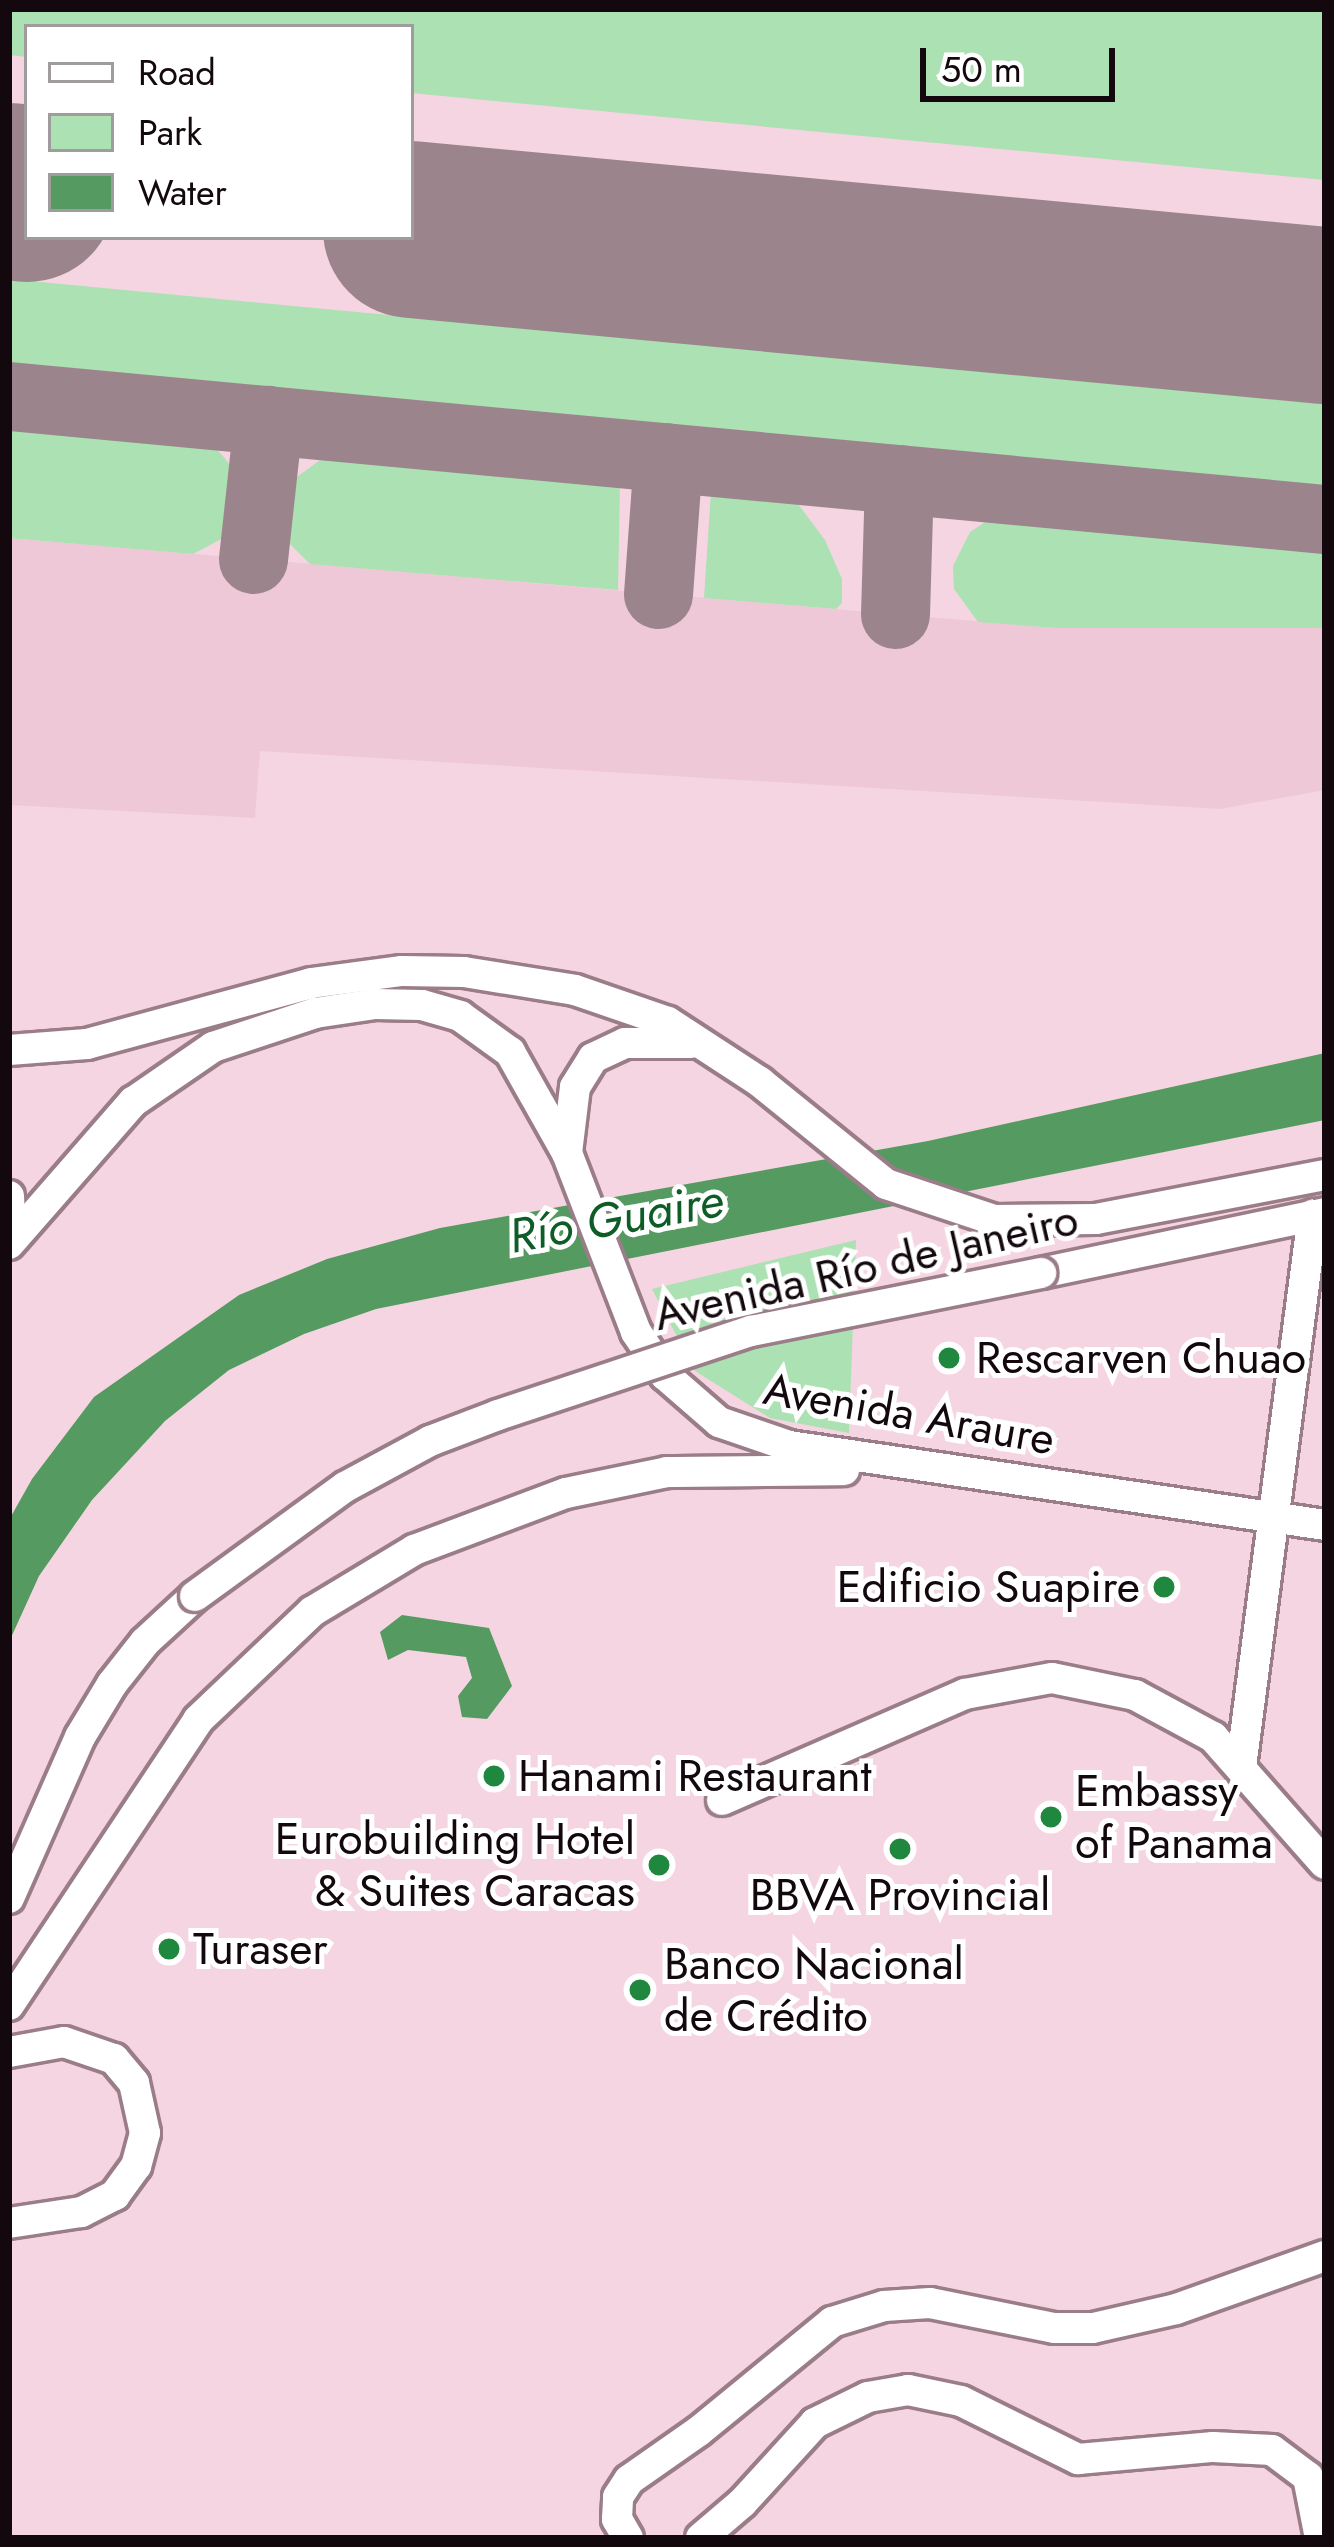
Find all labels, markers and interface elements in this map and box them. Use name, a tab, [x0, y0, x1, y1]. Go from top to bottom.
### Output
legend	[24, 24, 414, 240]
scale bar	[926, 24, 1121, 98]
text: 50 m	[941, 43, 1022, 95]
text: Road	[138, 46, 216, 98]
text: Park	[138, 106, 202, 158]
text: Water	[138, 166, 227, 218]
water label: Río Guaire	[504, 1171, 728, 1265]
street label: Avenida Río de Janeiro	[649, 1192, 1083, 1342]
place label: Rescarven Chuao	[976, 1331, 1306, 1385]
marker: Rescarven Chuao	[933, 1342, 965, 1374]
street label: Avenida Araure	[759, 1362, 1059, 1466]
place label: Edificio Suapire	[837, 1560, 1140, 1614]
marker: Edificio Suapire	[1151, 1574, 1177, 1600]
place label: Hanami Restaurant	[518, 1749, 871, 1803]
marker: Hanami Restaurant	[481, 1763, 507, 1789]
place label: Embassy of Panama	[1075, 1764, 1273, 1870]
marker: Embassy of Panama	[1038, 1804, 1064, 1830]
place label: Eurobuilding Hotel & Suites Caracas	[275, 1812, 635, 1918]
marker: BBVA Provincial	[887, 1836, 913, 1862]
marker: Eurobuilding Hotel & Suites Caracas	[646, 1852, 672, 1878]
place label: BBVA Provincial	[750, 1868, 1050, 1922]
place label: Turaser	[193, 1922, 328, 1976]
marker: Turaser	[156, 1936, 182, 1962]
place label: Banco Nacional de Crédito	[664, 1937, 964, 2043]
marker: Banco Nacional de Crédito	[627, 1977, 653, 2003]

